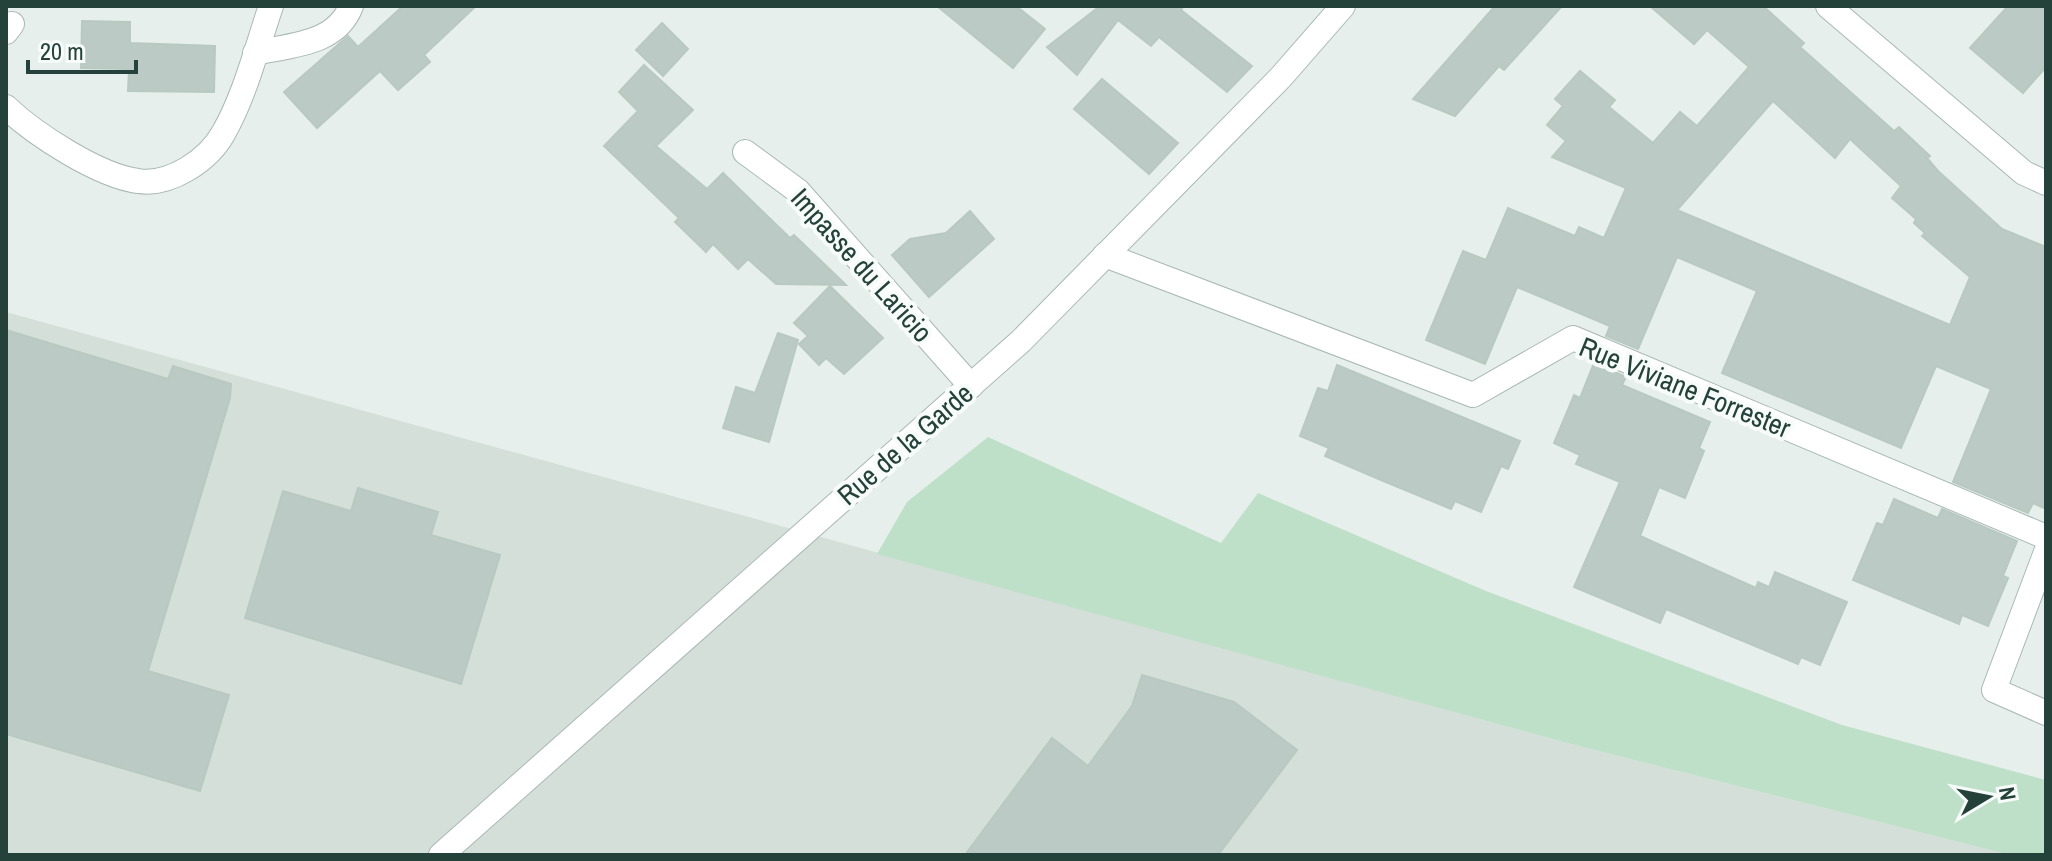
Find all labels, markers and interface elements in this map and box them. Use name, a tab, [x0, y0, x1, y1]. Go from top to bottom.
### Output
scale bar	[28, 24, 136, 74]
text: 20 m	[40, 35, 84, 67]
street label: Impasse du Laricio	[783, 180, 941, 350]
street label: Rue Viviane Forrester	[1574, 327, 1796, 447]
street label: Rue de la Garde	[829, 374, 981, 514]
north arrow	[1948, 757, 2028, 837]
text: N	[1992, 785, 2024, 803]

